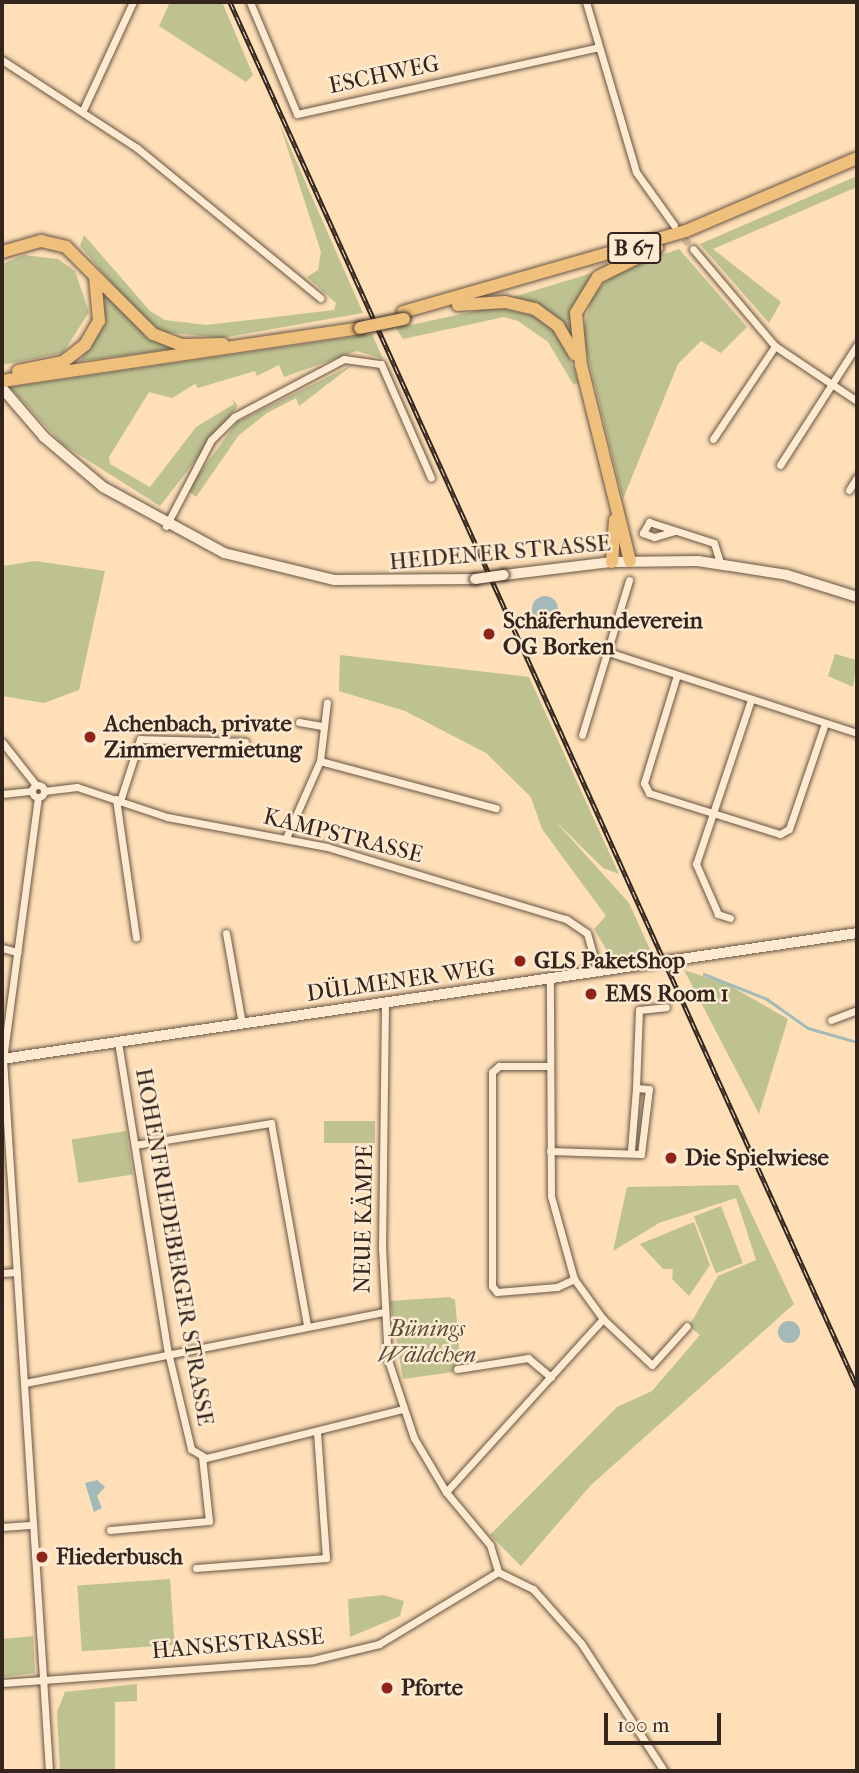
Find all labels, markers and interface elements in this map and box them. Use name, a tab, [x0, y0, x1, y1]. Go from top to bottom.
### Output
street label: ESCHWEG	[326, 50, 442, 100]
road number: B 67	[606, 230, 662, 266]
street label: HEIDENER STRASSE	[388, 530, 612, 576]
place label: Schäferhundeverein OG Borken	[503, 607, 703, 661]
marker: Schäferhundeverein OG Borken	[481, 626, 497, 642]
place label: Achenbach, private Zimmervermietung	[104, 710, 302, 764]
marker: Achenbach, private Zimmervermietung	[82, 729, 98, 745]
street label: KAMPSTRASSE	[260, 803, 426, 869]
place label: GLS PaketShop	[534, 947, 685, 975]
marker: GLS PaketShop	[512, 953, 528, 969]
street label: DÜLMENER WEG	[305, 954, 497, 1008]
place label: EMS Room 1	[605, 980, 729, 1008]
marker: EMS Room 1	[583, 986, 599, 1002]
street label: HOHENFRIEDEBERGER STRASSE	[129, 1066, 219, 1428]
street label: NEUE KÄMPE	[349, 1144, 379, 1294]
place label: Die Spielwiese	[685, 1144, 829, 1172]
marker: Die Spielwiese	[663, 1150, 679, 1166]
park label: Bünings Wäldchen	[378, 1315, 476, 1369]
place label: Fliederbusch	[56, 1543, 183, 1571]
marker: Fliederbusch	[34, 1549, 50, 1565]
street label: HANSESTRASSE	[151, 1623, 325, 1665]
place label: Pforte	[401, 1674, 463, 1702]
marker: Pforte	[379, 1680, 395, 1696]
scale bar	[607, 1700, 724, 1744]
text: 100 m	[617, 1713, 670, 1737]

